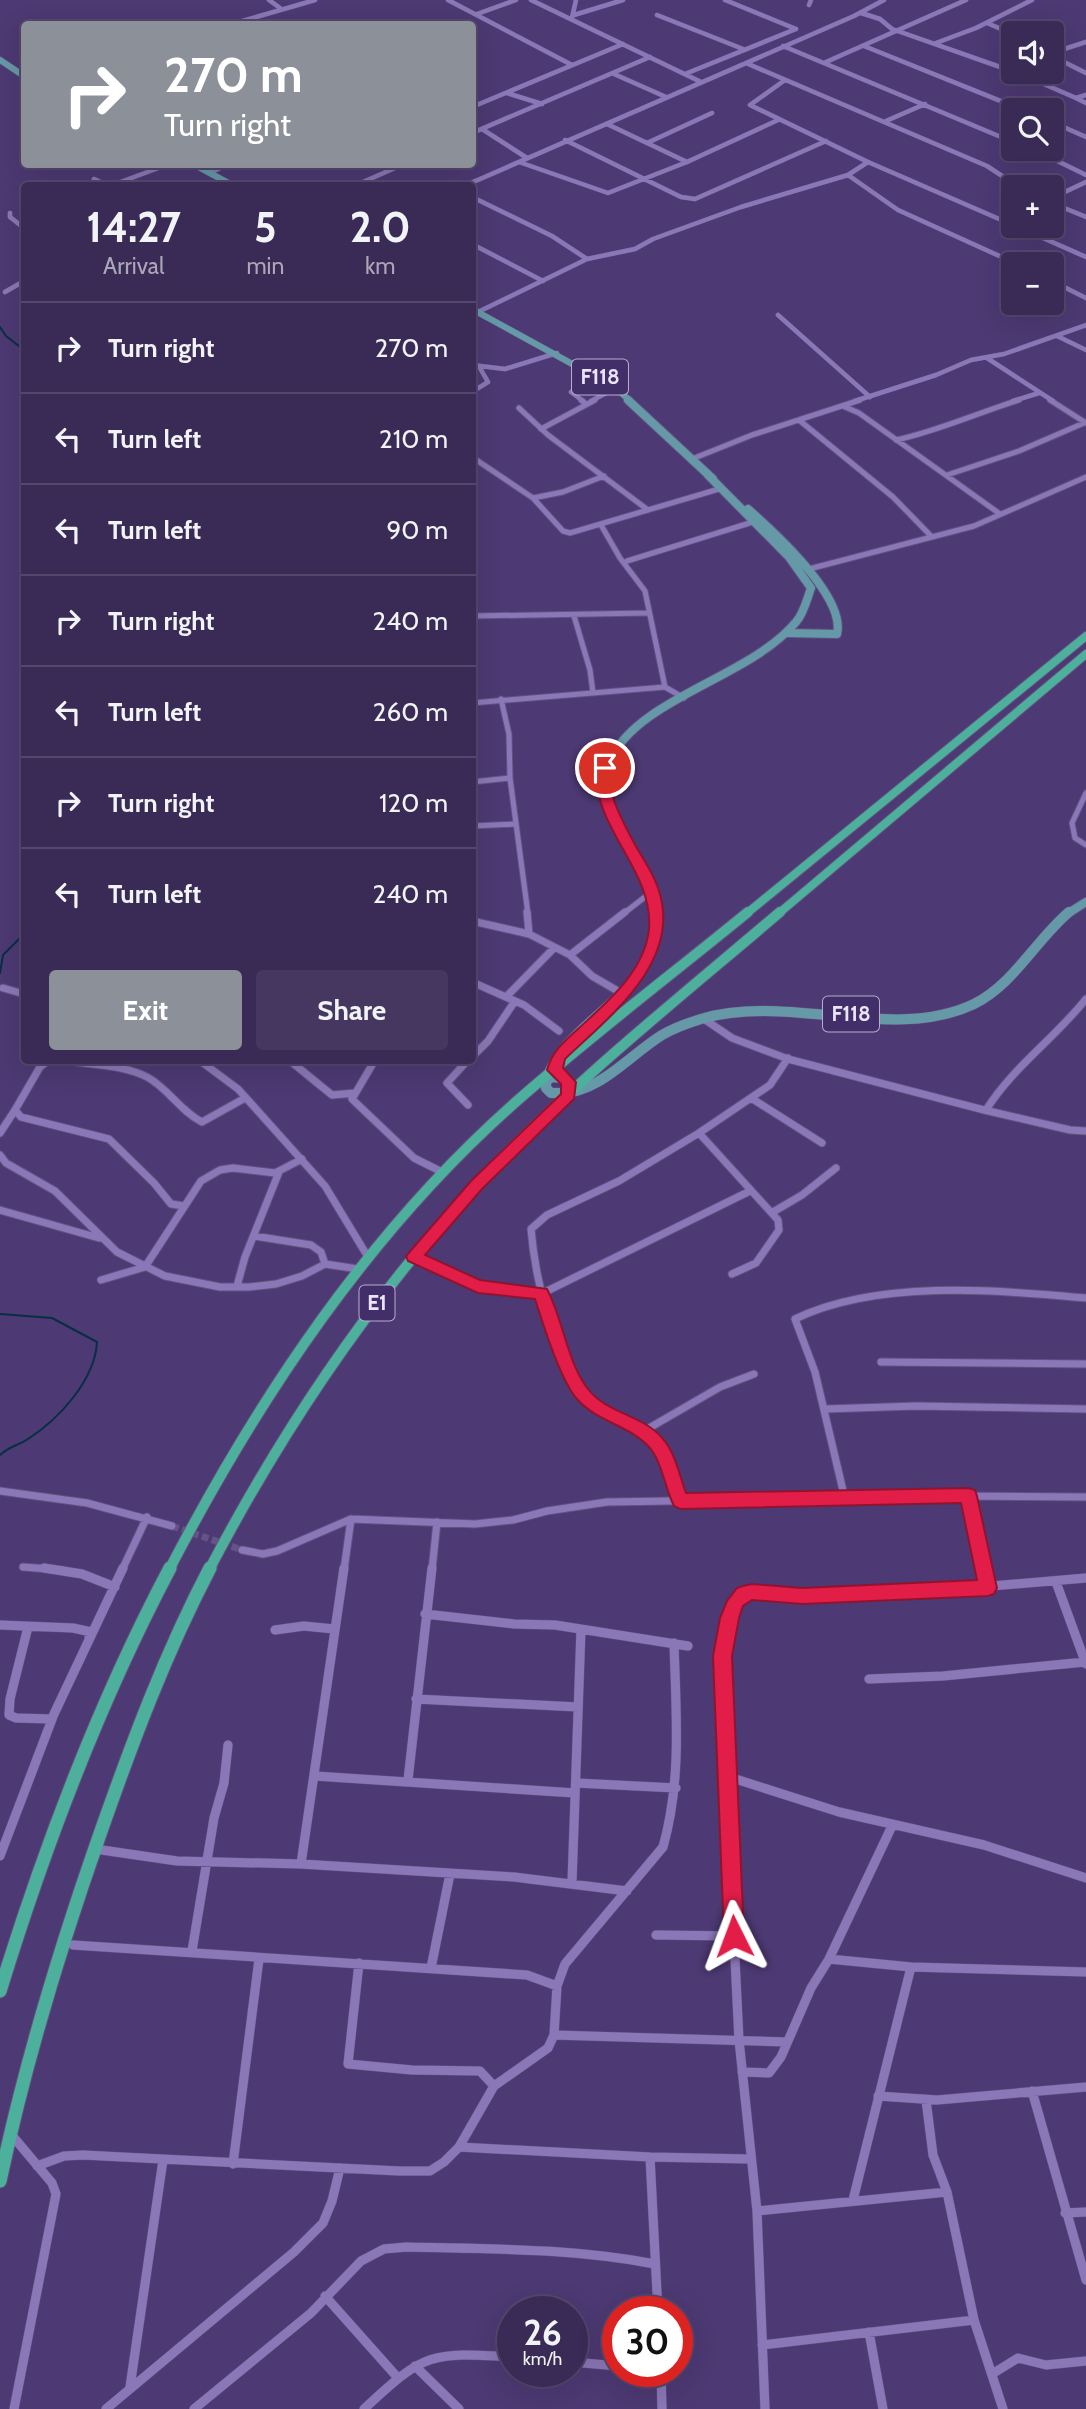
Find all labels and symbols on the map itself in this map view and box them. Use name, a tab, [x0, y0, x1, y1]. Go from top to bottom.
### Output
road number: F118	[572, 360, 628, 394]
pin	[575, 738, 635, 798]
road number: F118	[823, 996, 879, 1032]
road number: E1	[360, 1286, 394, 1320]
position arrow	[697, 1899, 771, 1973]
speed limit sign: 30	[602, 2296, 693, 2387]

